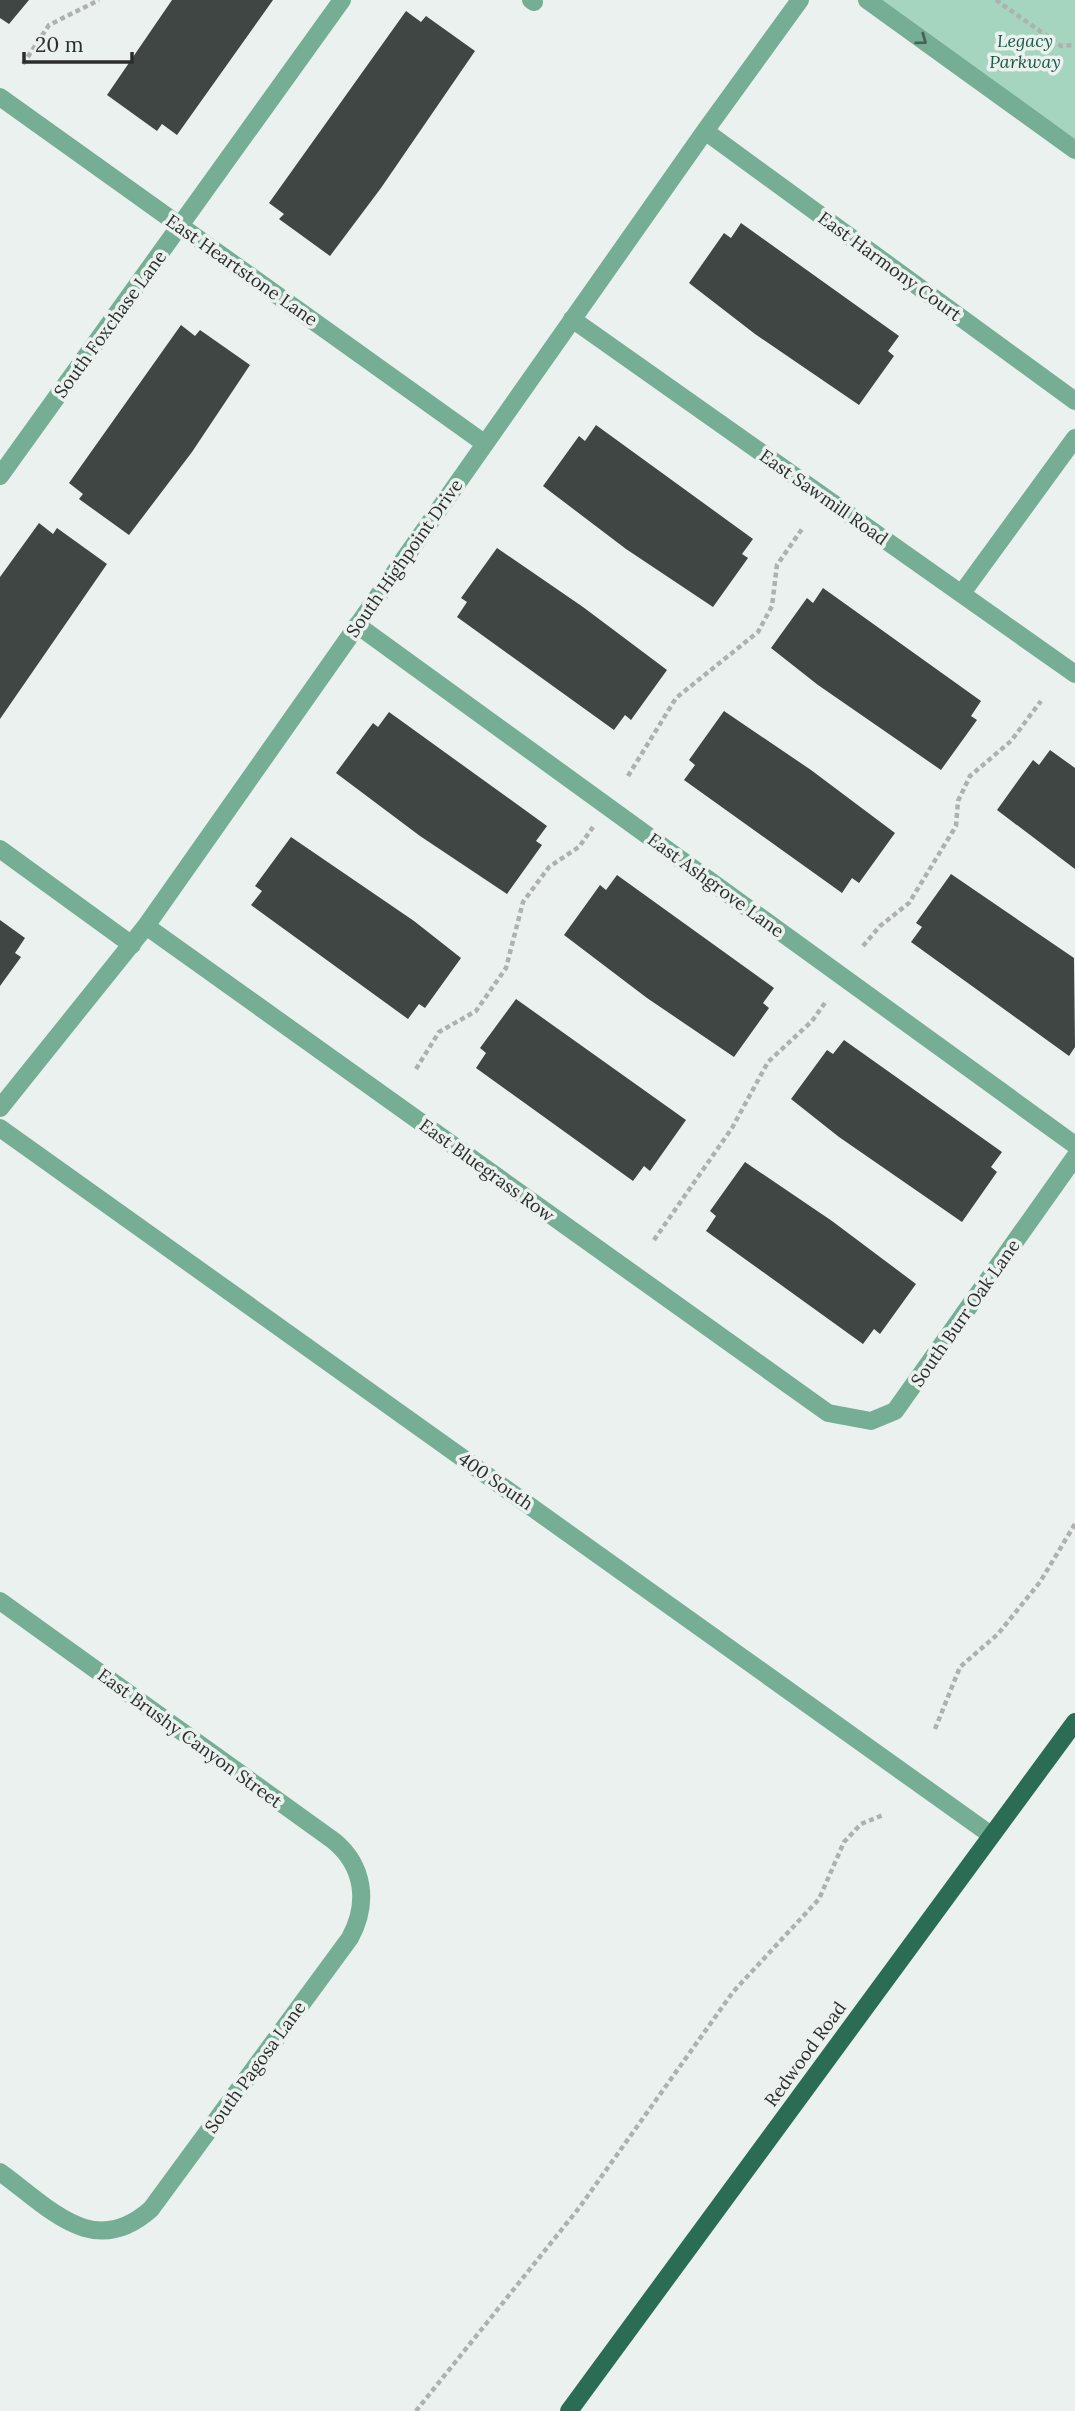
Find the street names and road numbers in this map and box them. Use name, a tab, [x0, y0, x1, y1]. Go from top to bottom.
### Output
street label: East Harmony Court	[814, 206, 966, 326]
street label: East Heartstone Lane	[162, 209, 323, 331]
street label: South Foxchase Lane	[49, 246, 171, 402]
street label: East Sawmill Road	[755, 444, 893, 550]
street label: South Highpoint Drive	[341, 474, 467, 642]
street label: East Ashgrove Lane	[643, 828, 789, 942]
street label: East Bluegrass Row	[415, 1113, 559, 1227]
street label: South Burr Oak Lane	[905, 1235, 1025, 1391]
street label: 400 South	[454, 1447, 538, 1515]
street label: East Brushy Canyon Street	[93, 1663, 287, 1813]
street label: South Pagosa Lane	[199, 1996, 311, 2137]
street label: Redwood Road	[759, 1997, 851, 2111]

